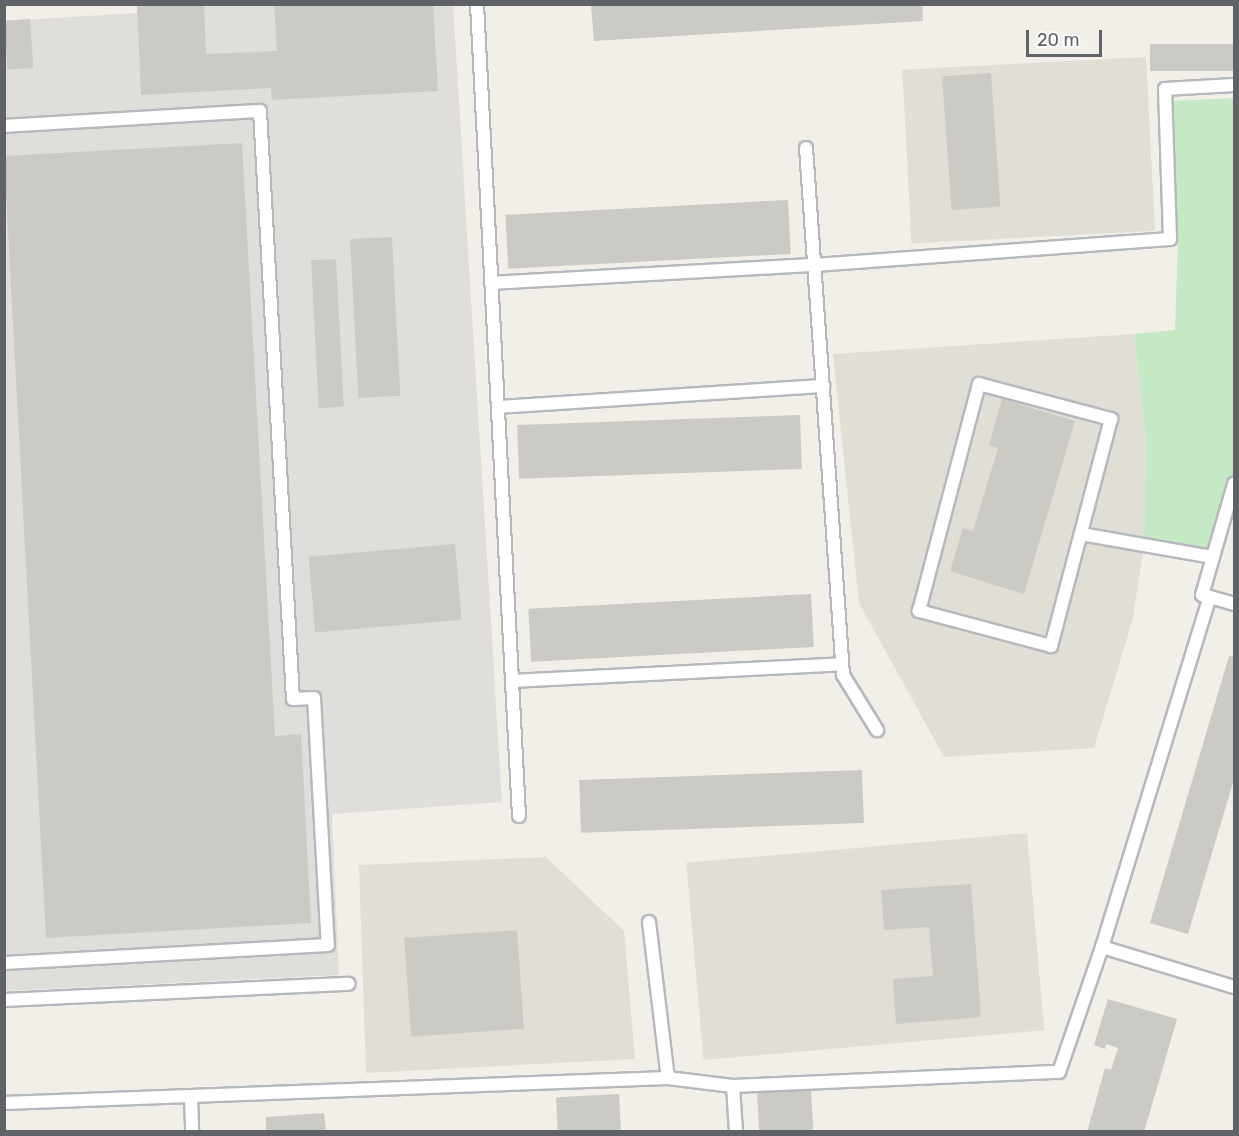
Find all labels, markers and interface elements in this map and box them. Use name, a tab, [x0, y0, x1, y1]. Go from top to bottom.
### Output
scale bar	[1029, 18, 1106, 56]
text: 20 m	[1037, 29, 1079, 51]

